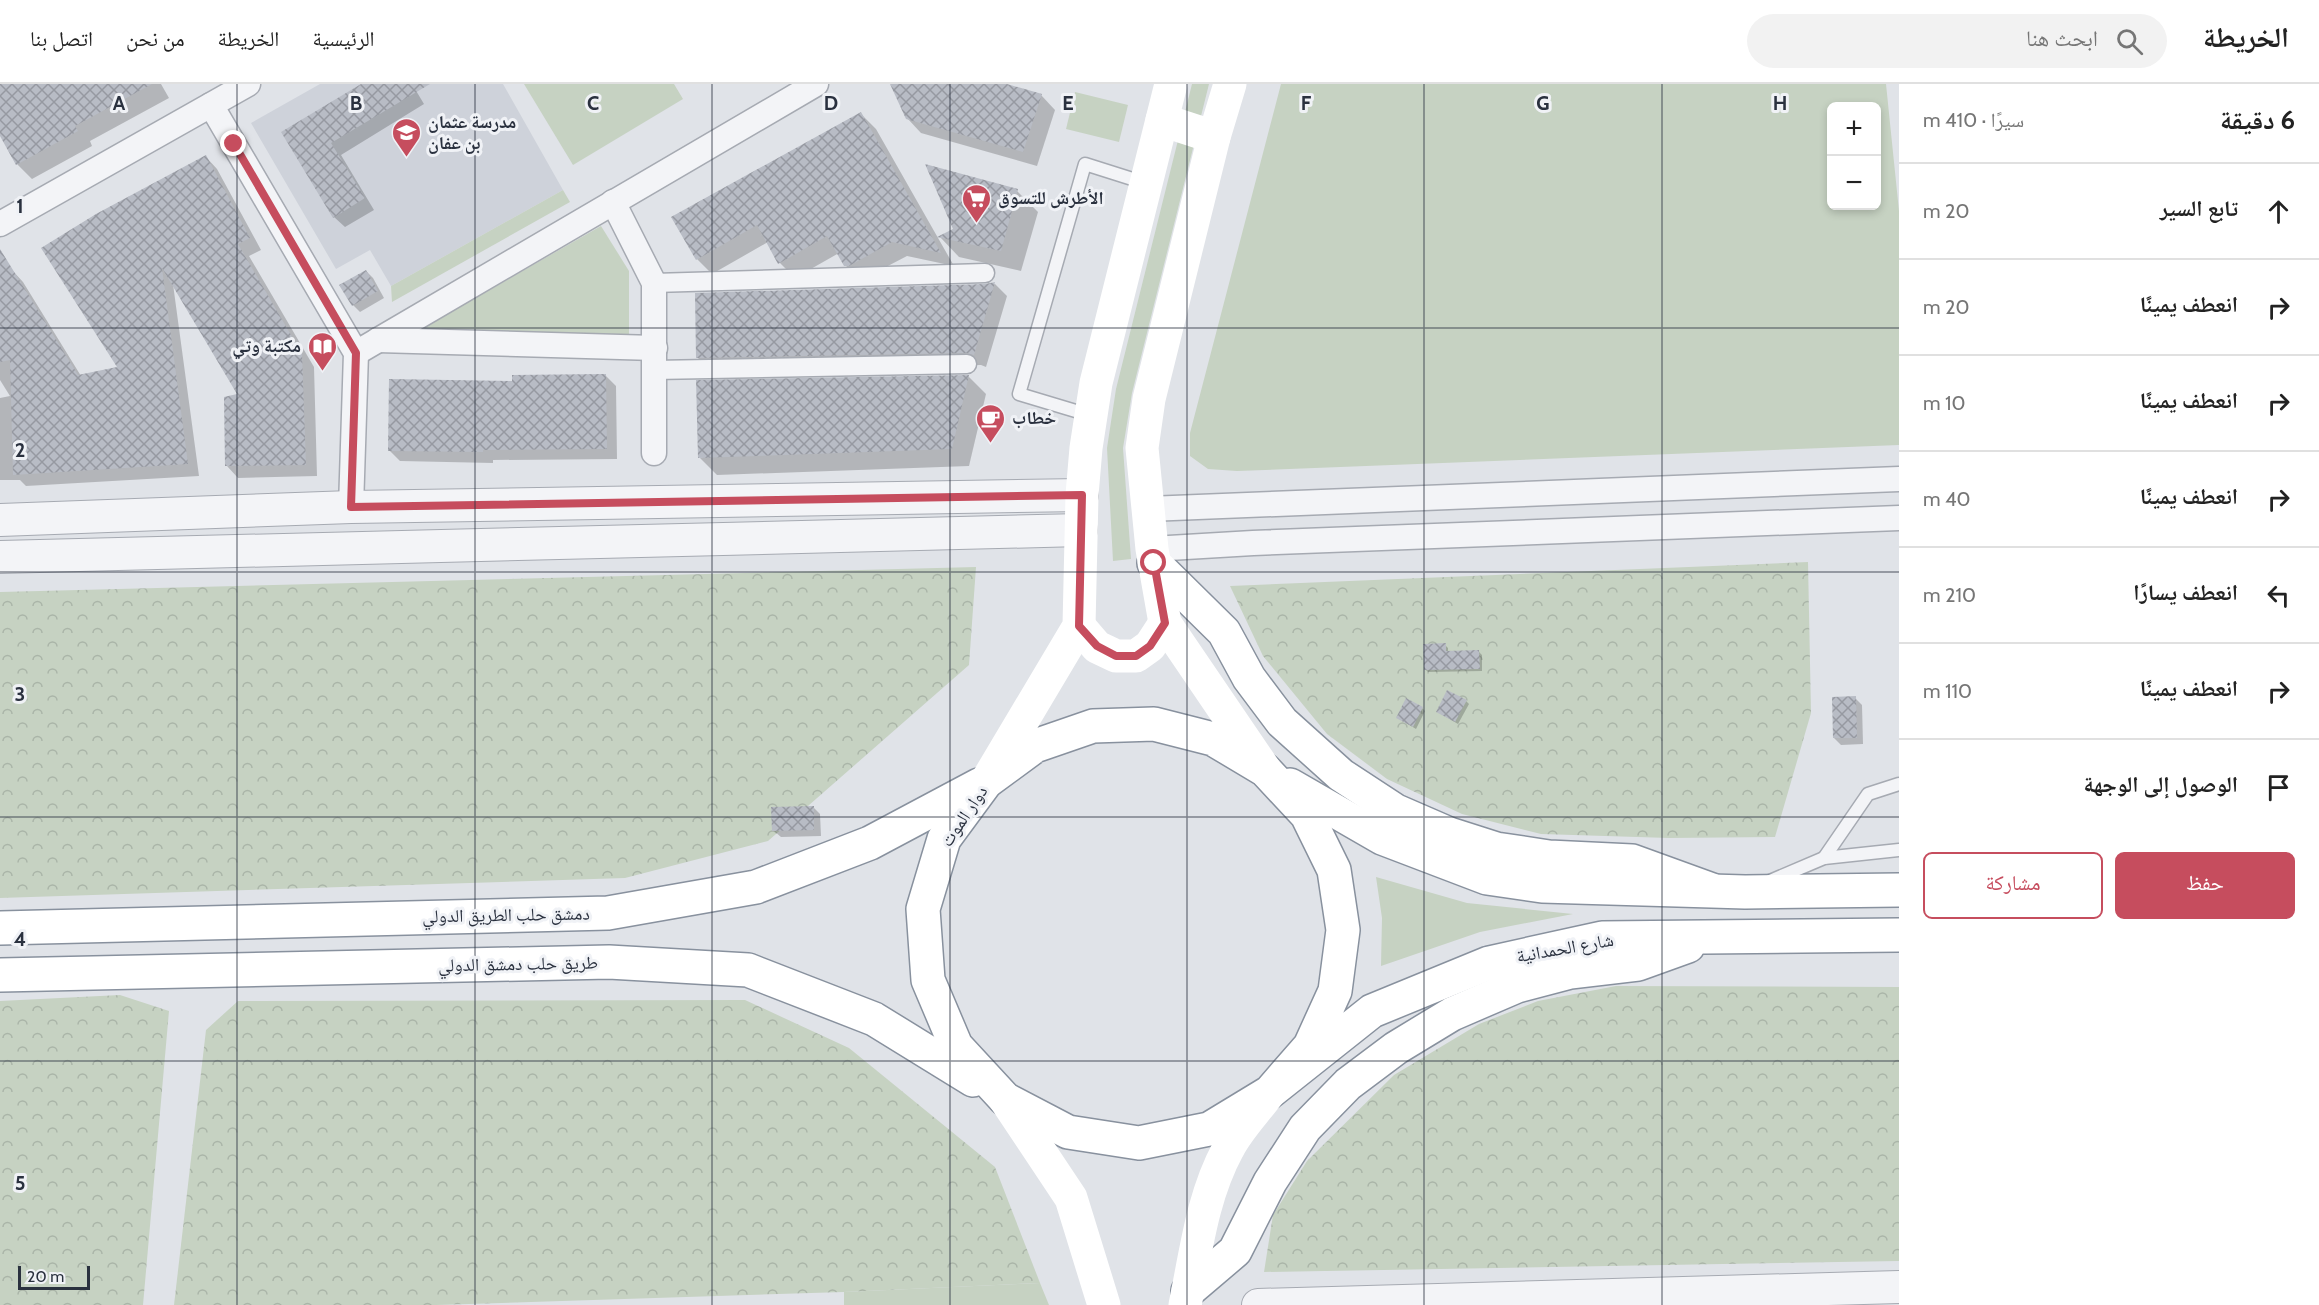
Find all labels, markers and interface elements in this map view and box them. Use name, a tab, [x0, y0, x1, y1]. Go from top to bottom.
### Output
search box	[1747, 14, 2167, 68]
text: الخريطة	[2203, 20, 2289, 54]
text: ابحث هنا	[2026, 25, 2098, 52]
icon: search	[2113, 25, 2146, 58]
text: اتصل بنا	[30, 26, 93, 51]
text: من نحن	[126, 26, 185, 51]
text: الخريطة	[218, 26, 279, 51]
text: الرئيسية	[312, 26, 375, 51]
text: A	[113, 91, 126, 115]
text: B	[350, 91, 362, 115]
text: C	[587, 91, 599, 115]
text: D	[824, 91, 838, 115]
text: E	[1062, 91, 1074, 115]
text: F	[1301, 91, 1312, 115]
text: G	[1536, 91, 1550, 115]
text: H	[1773, 91, 1787, 115]
map controls	[1827, 102, 1881, 210]
button: +	[1827, 102, 1881, 156]
text: 6 دقيقة	[2220, 104, 2295, 136]
text: سيرًا · 410 m	[1923, 108, 2024, 132]
place label: مدرسة عثمان بن عفان	[428, 111, 516, 154]
school or university icon: مدرسة عثمان بن عفان	[391, 116, 423, 158]
route end	[220, 130, 246, 156]
button: −	[1827, 156, 1881, 210]
supermarket icon: الأطرش للتسوق	[961, 182, 993, 224]
place label: الأطرش للتسوق	[998, 187, 1104, 209]
text: 1	[16, 194, 24, 218]
text: تابع السير	[2160, 195, 2238, 222]
icon: ahead	[2262, 195, 2295, 228]
text: 20 m	[1923, 199, 1970, 223]
text: انعطف يمينًا	[2140, 291, 2238, 318]
icon: right	[2262, 291, 2295, 324]
text: 20 m	[1923, 295, 1970, 319]
library icon: مكتبة وتي	[306, 330, 338, 372]
place label: مكتبة وتي	[232, 335, 301, 360]
text: انعطف يمينًا	[2140, 387, 2238, 414]
icon: right	[2262, 387, 2295, 420]
text: 10 m	[1923, 391, 1966, 415]
cafe icon: خطاب	[975, 402, 1007, 444]
place label: خطاب	[1012, 407, 1056, 429]
text: 2	[15, 438, 25, 462]
text: انعطف يمينًا	[2140, 483, 2238, 510]
icon: right	[2262, 483, 2295, 516]
text: 40 m	[1923, 487, 1971, 511]
route start	[1140, 549, 1166, 575]
text: انعطف يسارًا	[2133, 579, 2238, 606]
icon: left	[2262, 579, 2295, 612]
text: 210 m	[1923, 583, 1976, 607]
text: انعطف يمينًا	[2140, 675, 2238, 702]
icon: right	[2262, 675, 2295, 708]
text: 110 m	[1923, 679, 1972, 703]
text: 3	[15, 682, 25, 706]
text: الوصول إلى الوجهة	[2083, 771, 2238, 798]
icon: arrive	[2262, 771, 2295, 804]
street label: دوار الموت	[936, 781, 992, 851]
button: مشاركة	[1923, 852, 2103, 919]
button: حفظ	[2115, 852, 2295, 919]
street label: دمشق حلب الطريق الدولي	[422, 903, 590, 931]
text: 4	[14, 927, 26, 951]
street label: شارع الحمدانية	[1515, 929, 1615, 967]
street label: طريق حلب دمشق الدولي	[438, 952, 598, 980]
text: 5	[15, 1171, 25, 1195]
scale bar	[18, 1263, 90, 1290]
text: 20 m	[27, 1267, 64, 1286]

